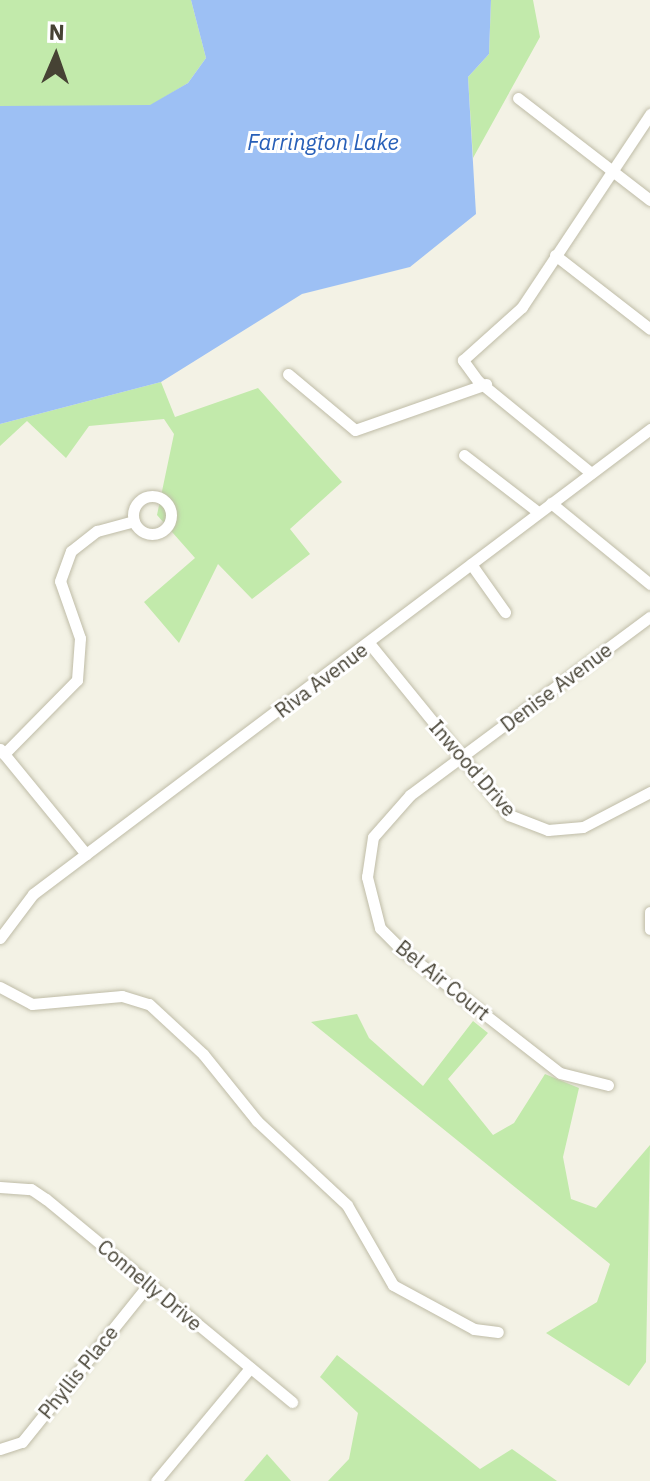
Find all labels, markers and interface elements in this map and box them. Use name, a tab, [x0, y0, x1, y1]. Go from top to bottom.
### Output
north arrow	[16, 16, 96, 96]
text: N	[48, 17, 65, 46]
water label: Farrington Lake	[247, 129, 399, 155]
street label: Riva Avenue	[270, 637, 372, 723]
street label: Denise Avenue	[496, 637, 616, 737]
street label: Inwood Drive	[425, 715, 521, 821]
street label: Bel Air Court	[391, 935, 495, 1025]
street label: Connelly Drive	[93, 1234, 207, 1336]
street label: Phyllis Place	[33, 1321, 123, 1423]

